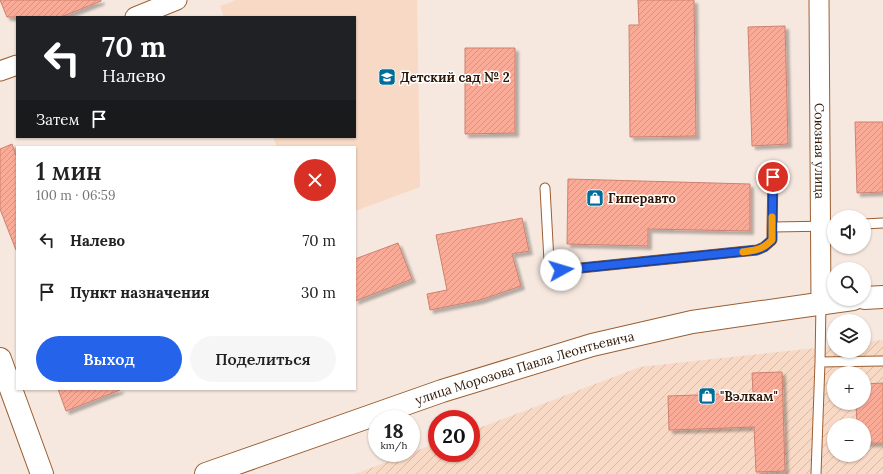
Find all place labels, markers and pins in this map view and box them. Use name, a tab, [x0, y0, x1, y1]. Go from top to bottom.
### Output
school or university icon: Детский сад № 2	[377, 67, 397, 87]
place label: Детский сад № 2	[400, 69, 510, 86]
pin	[756, 160, 790, 194]
shop icon: Гиперавто	[585, 188, 605, 208]
place label: Гиперавто	[608, 190, 676, 207]
shop icon: "Вэлкам"	[697, 386, 717, 406]
place label: "Вэлкам"	[720, 388, 778, 405]

